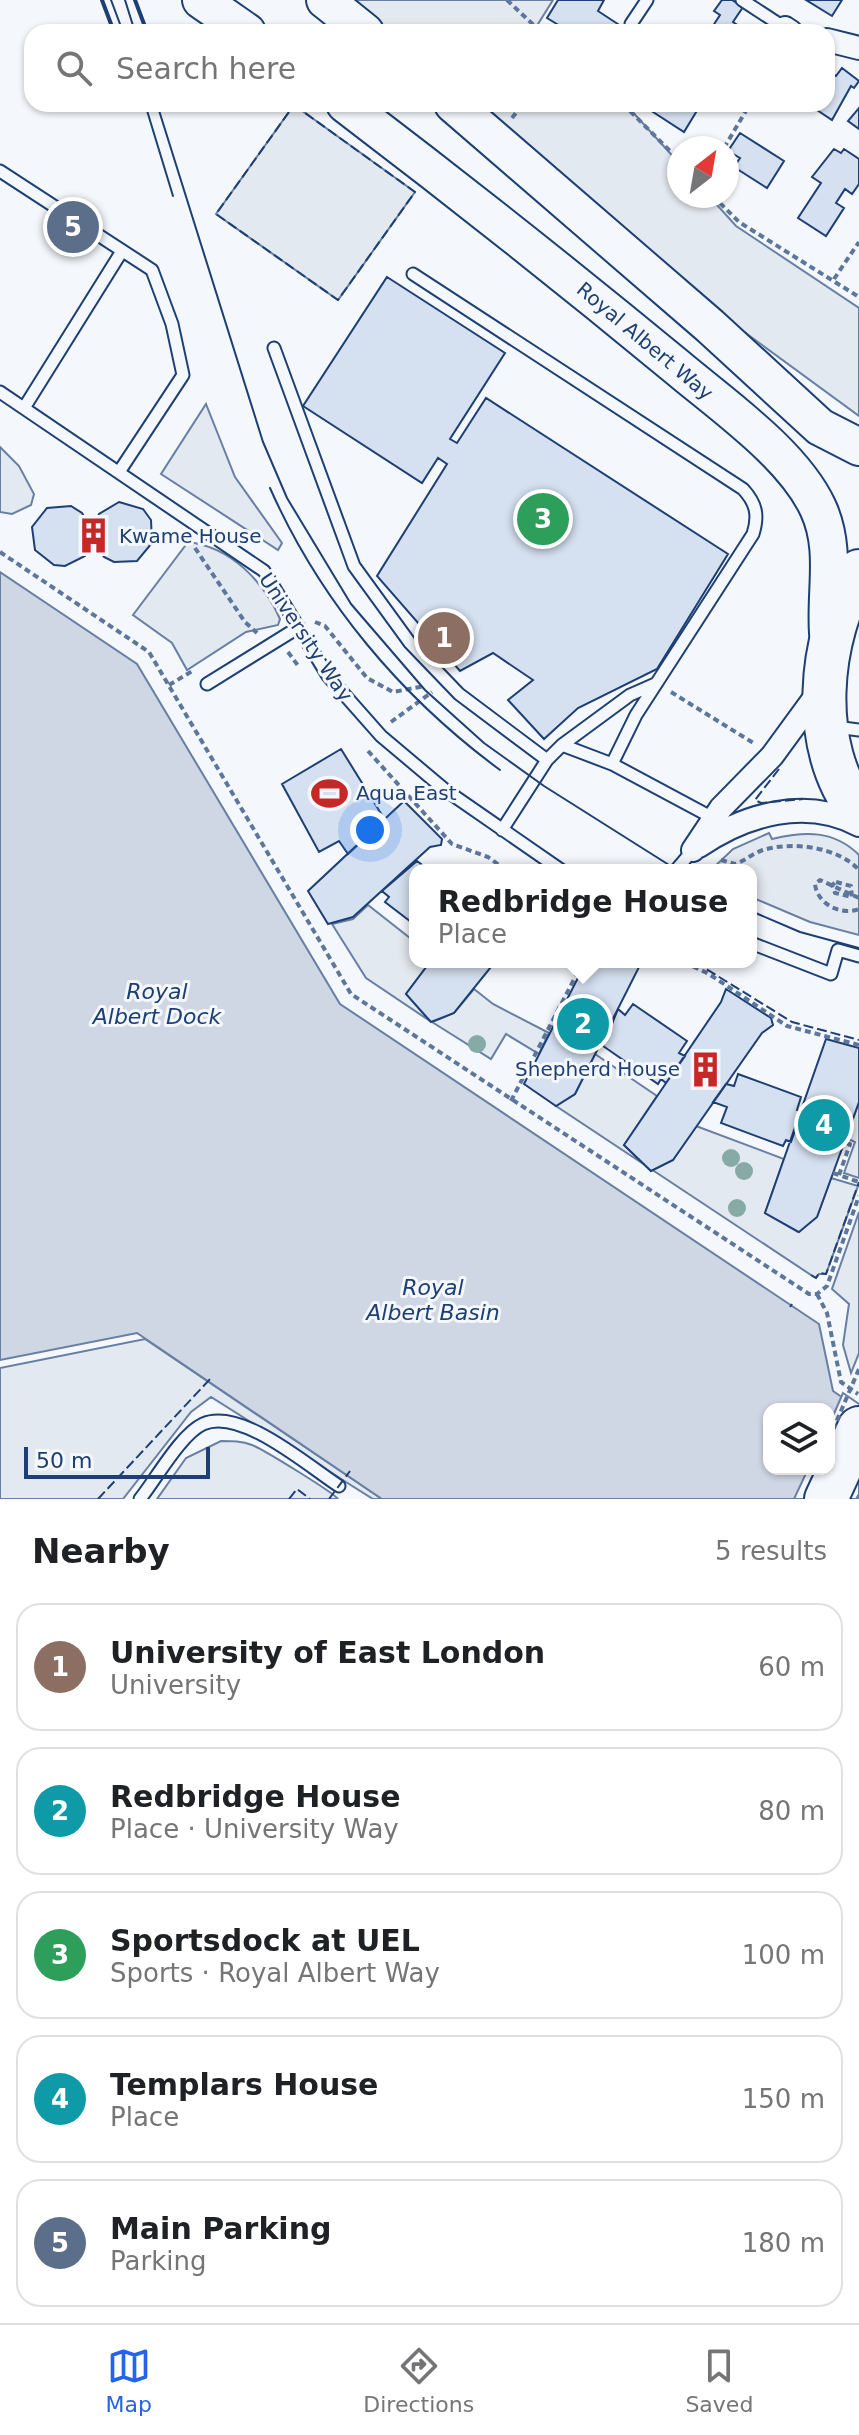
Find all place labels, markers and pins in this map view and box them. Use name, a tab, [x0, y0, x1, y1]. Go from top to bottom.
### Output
pin: 5	[47, 197, 99, 257]
pin: 3	[517, 489, 569, 549]
building icon: Kwame House	[74, 517, 112, 555]
place label: Kwame House	[119, 524, 262, 548]
pin: 1	[418, 608, 470, 668]
sports icon: Aqua East	[311, 774, 349, 812]
place label: Aqua East	[356, 781, 457, 805]
pin: 2	[557, 994, 609, 1054]
building icon: Shepherd House	[687, 1050, 725, 1088]
place label: Shepherd House	[515, 1057, 680, 1081]
pin: 4	[798, 1095, 850, 1155]

